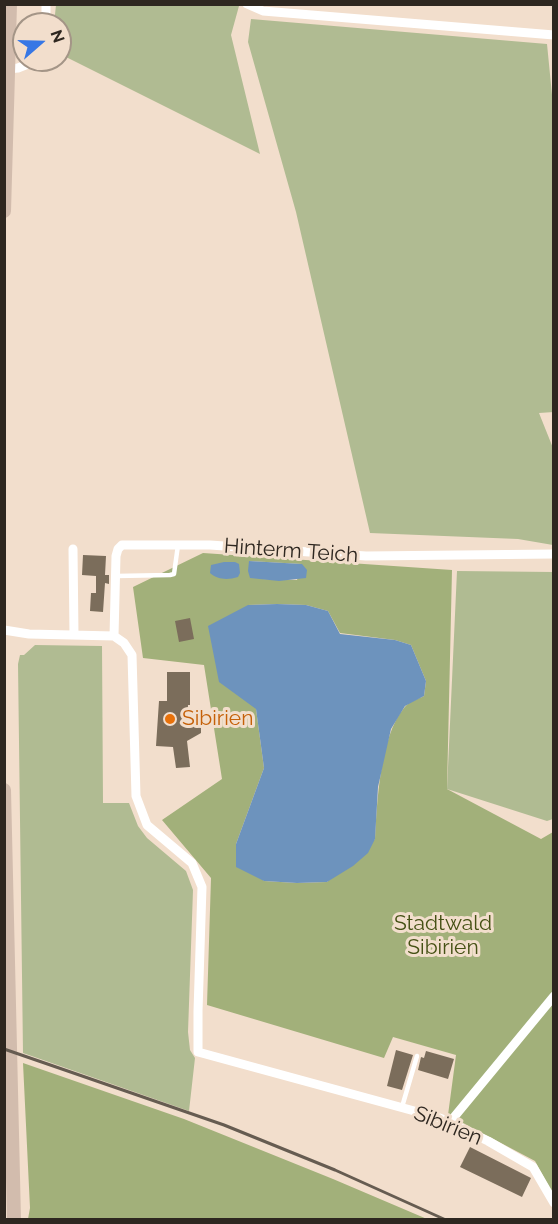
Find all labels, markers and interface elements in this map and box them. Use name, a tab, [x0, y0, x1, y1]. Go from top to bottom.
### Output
north arrow	[12, 12, 72, 72]
text: N	[46, 27, 69, 45]
street label: Hinterm Teich	[223, 534, 359, 568]
place label: Sibirien	[182, 706, 253, 732]
marker: Sibirien	[163, 712, 177, 726]
park label: Stadtwald Sibirien	[394, 911, 492, 961]
street label: Sibirien	[410, 1101, 486, 1151]

